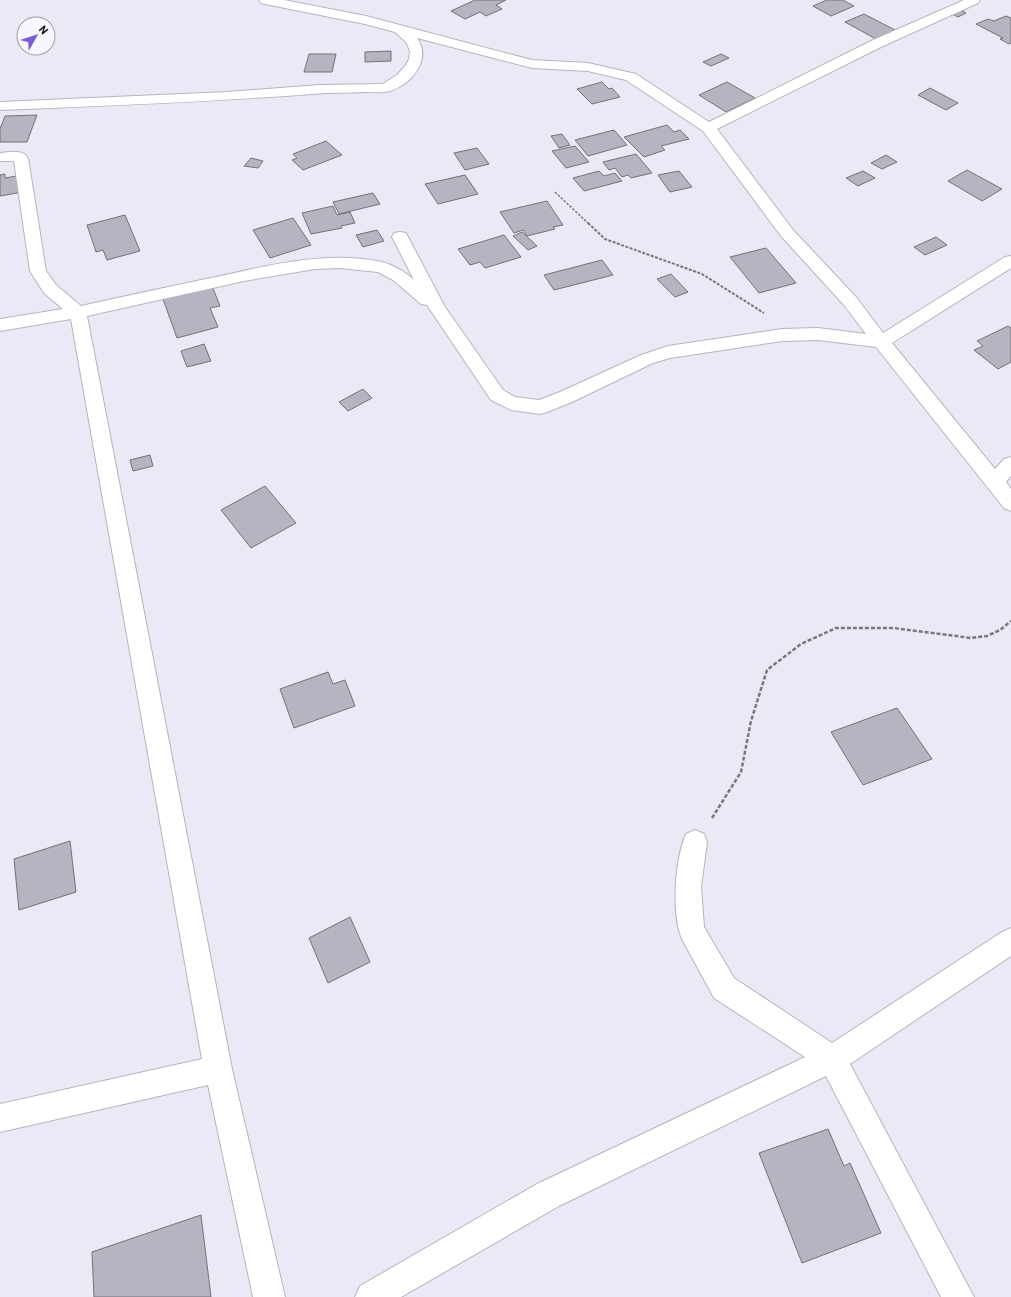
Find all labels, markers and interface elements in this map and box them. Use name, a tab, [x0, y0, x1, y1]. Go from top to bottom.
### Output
north arrow	[16, 16, 56, 56]
text: N	[37, 22, 52, 36]

